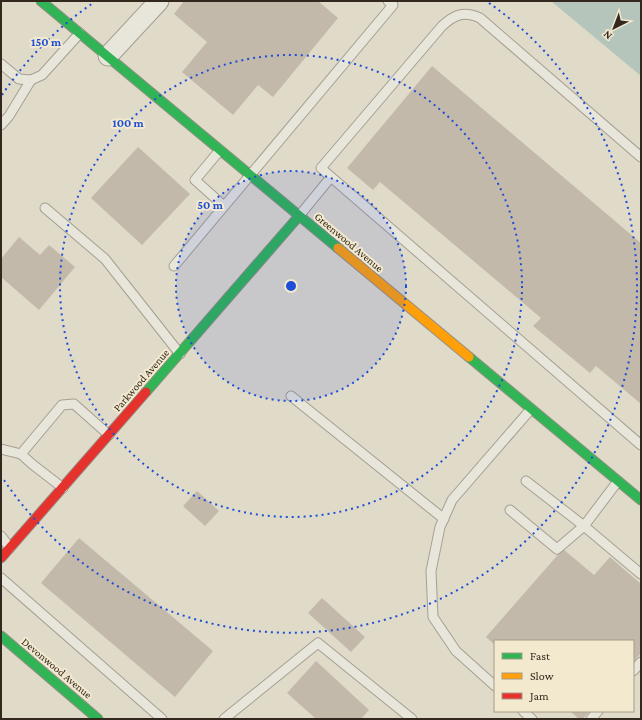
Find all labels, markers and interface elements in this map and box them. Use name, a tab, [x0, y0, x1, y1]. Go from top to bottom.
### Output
north arrow	[594, 8, 634, 48]
text: N	[600, 28, 614, 42]
text: 150 m	[31, 35, 62, 49]
text: 100 m	[112, 116, 145, 130]
text: 50 m	[197, 198, 224, 212]
street label: Greenwood Avenue	[312, 210, 386, 274]
centre of rings	[284, 279, 298, 293]
street label: Parkwood Avenue	[111, 346, 171, 414]
street label: Devonwood Avenue	[20, 635, 95, 701]
legend	[494, 640, 634, 712]
text: Fast	[530, 649, 551, 663]
text: Slow	[530, 669, 554, 683]
text: Jam	[529, 689, 549, 703]

